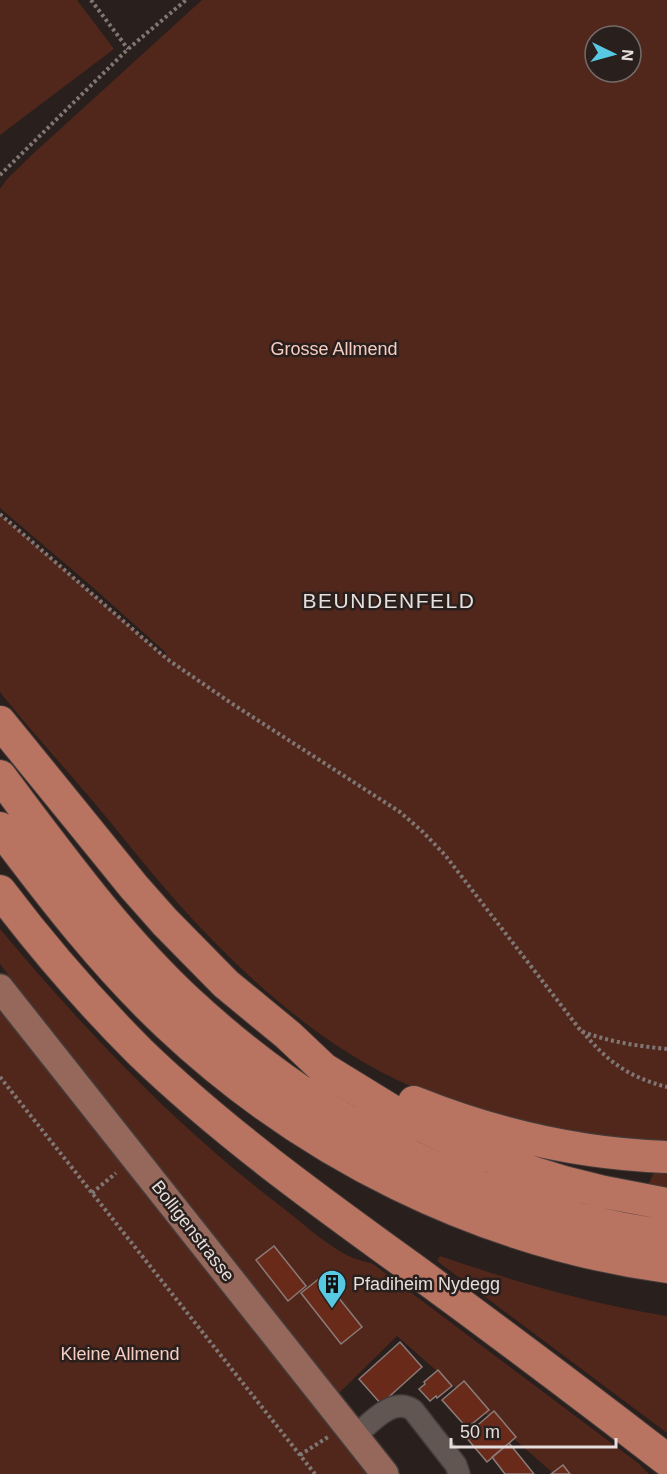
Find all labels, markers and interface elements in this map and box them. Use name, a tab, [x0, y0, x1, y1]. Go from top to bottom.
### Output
north arrow	[583, 24, 643, 84]
text: N	[618, 49, 636, 62]
park label: Grosse Allmend	[270, 339, 398, 359]
district label: BEUNDENFELD	[303, 589, 475, 612]
street label: Bolligenstrasse	[148, 1177, 238, 1285]
building icon: Pfadiheim Nydegg	[316, 1268, 348, 1310]
place label: Pfadiheim Nydegg	[353, 1274, 500, 1294]
park label: Kleine Allmend	[60, 1344, 180, 1364]
scale bar	[451, 1411, 616, 1449]
text: 50 m	[460, 1422, 500, 1442]

